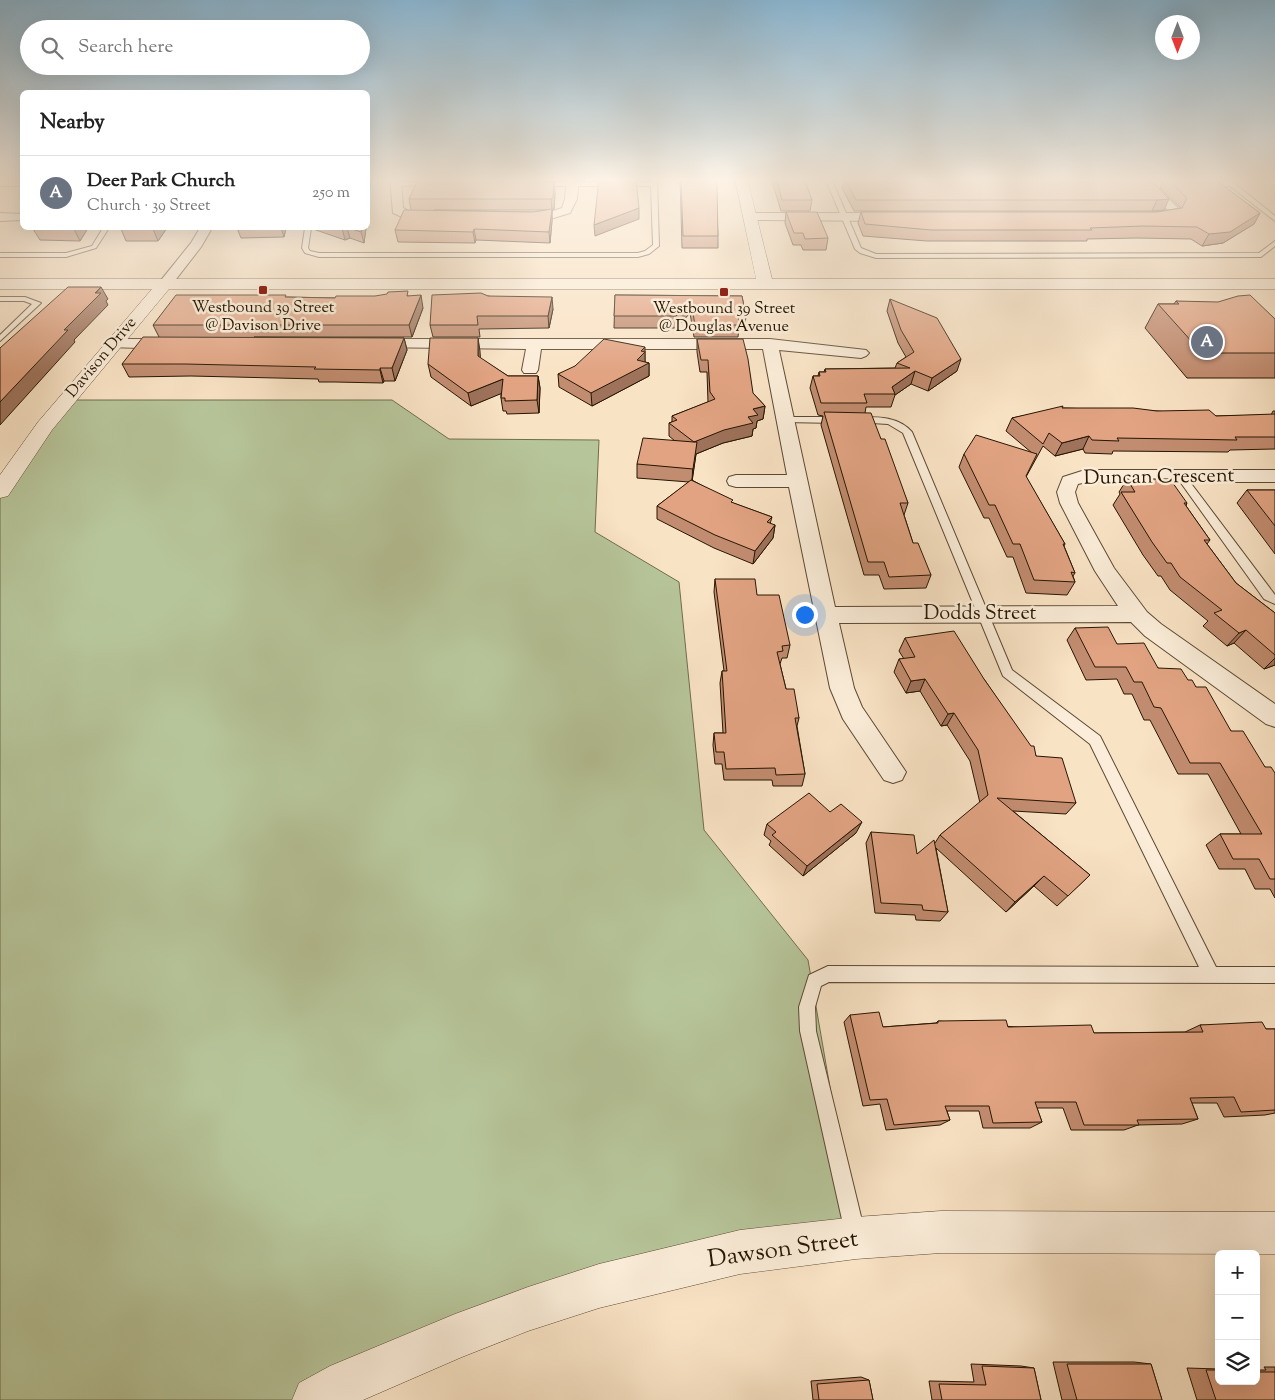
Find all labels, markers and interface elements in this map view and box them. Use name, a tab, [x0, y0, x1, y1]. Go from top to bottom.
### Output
north arrow	[1155, 15, 1200, 60]
search box	[20, 20, 370, 75]
icon: search	[38, 34, 66, 62]
text: Search here	[78, 34, 173, 61]
text: Nearby	[40, 108, 105, 138]
text: Deer Park Church	[87, 168, 235, 195]
text: A	[50, 182, 63, 205]
text: 250 m	[312, 182, 350, 205]
text: Church · 39 Street	[87, 195, 211, 218]
marker: Westbound 39 Street @ Davison Drive	[257, 284, 269, 296]
marker: Westbound 39 Street @ Douglas Avenue	[718, 286, 730, 298]
place label: Westbound 39 Street @ Davison Drive	[192, 297, 335, 338]
place label: Westbound 39 Street @ Douglas Avenue	[653, 298, 796, 339]
street label: Davison Drive	[61, 313, 143, 403]
pin: A	[1191, 323, 1223, 361]
street label: Duncan Crescent	[1083, 462, 1235, 494]
street label: Dodds Street	[924, 600, 1037, 629]
your location	[792, 602, 818, 628]
street label: Dawson Street	[706, 1223, 860, 1277]
map controls	[1215, 1250, 1260, 1385]
button: +	[1215, 1250, 1260, 1295]
button: −	[1215, 1295, 1260, 1340]
button: layers	[1215, 1340, 1260, 1385]

